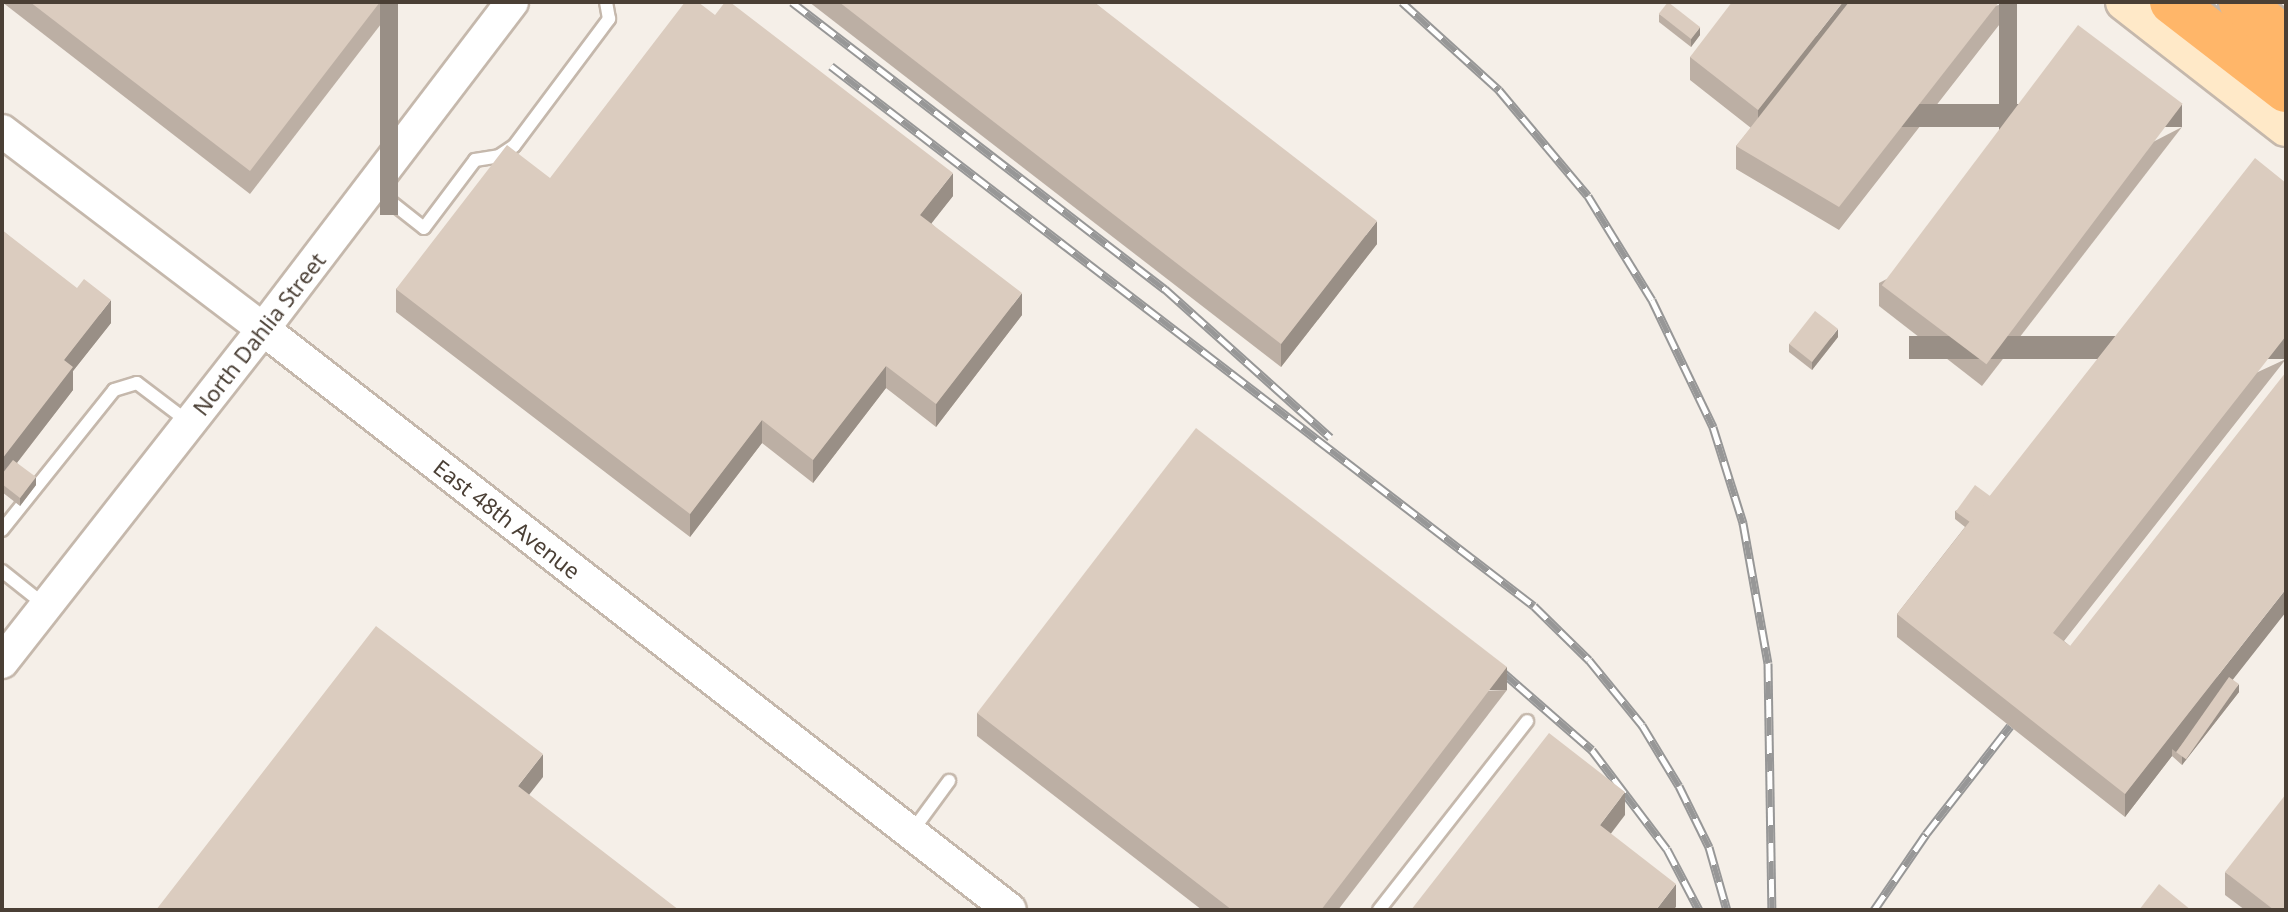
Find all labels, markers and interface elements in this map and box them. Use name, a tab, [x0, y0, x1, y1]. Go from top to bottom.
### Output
street label: North Dahlia Street	[187, 247, 331, 421]
street label: East 48th Avenue	[429, 454, 585, 584]

